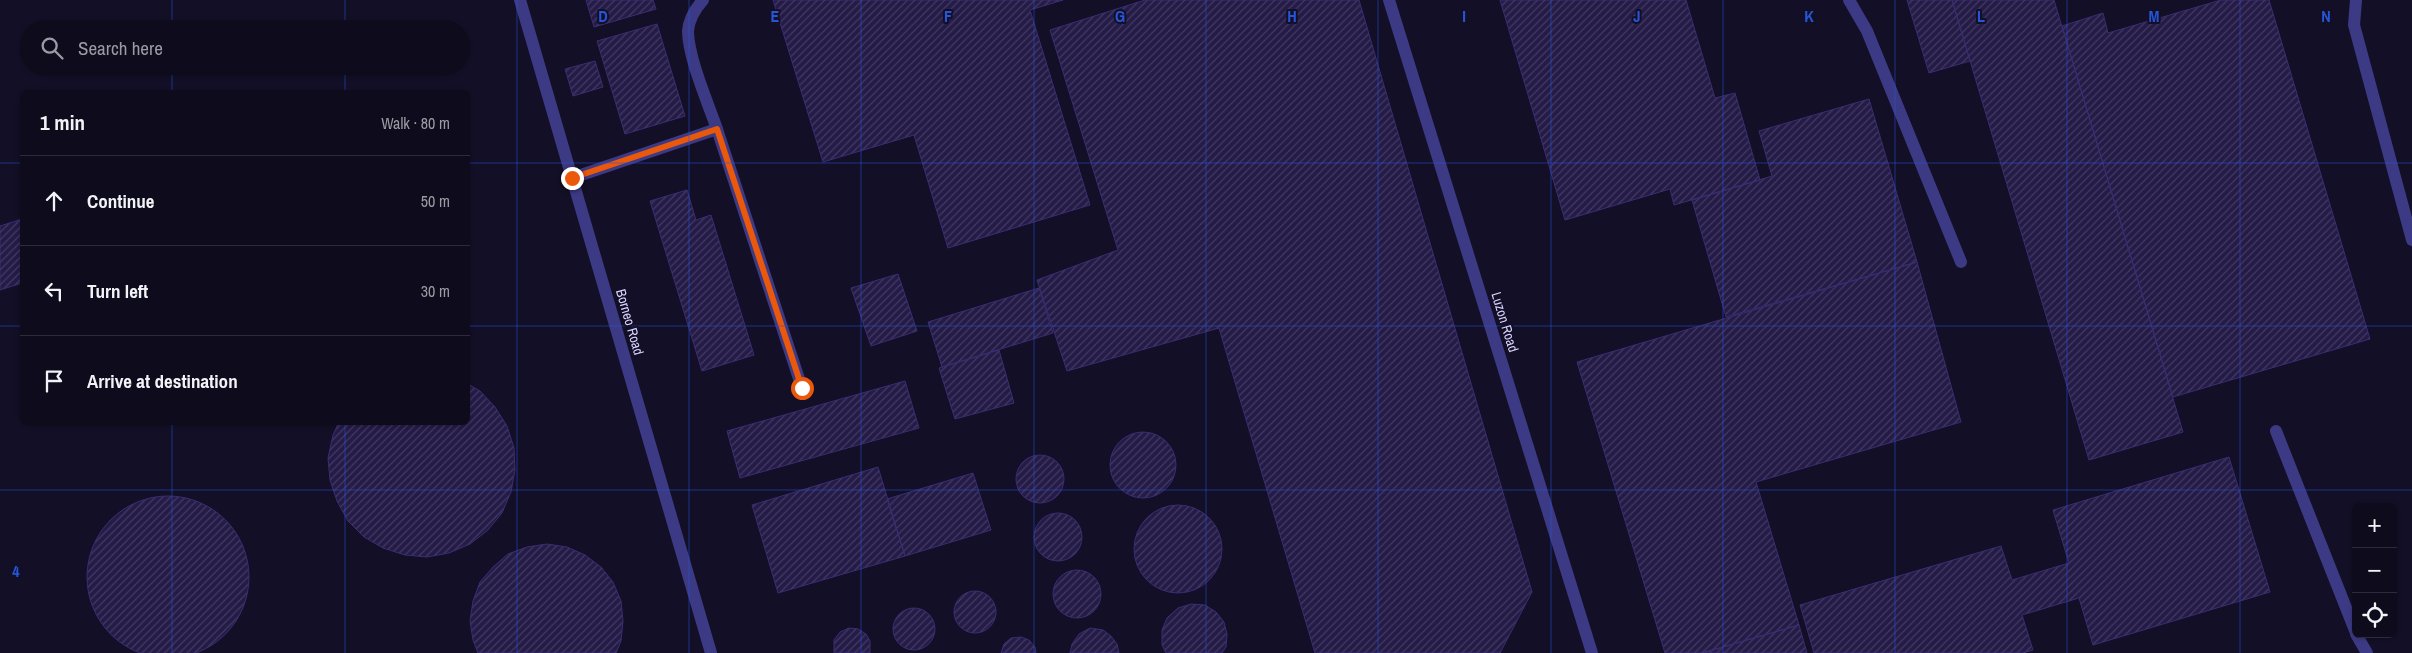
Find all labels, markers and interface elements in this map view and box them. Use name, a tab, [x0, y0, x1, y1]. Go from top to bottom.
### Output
text: D	[598, 5, 608, 27]
text: E	[771, 5, 780, 27]
text: F	[944, 5, 952, 27]
text: G	[1115, 5, 1125, 27]
text: H	[1287, 5, 1297, 27]
text: I	[1462, 5, 1466, 27]
text: J	[1633, 5, 1641, 27]
text: K	[1804, 5, 1814, 27]
text: L	[1977, 5, 1985, 27]
text: M	[2149, 5, 2160, 27]
text: N	[2321, 5, 2331, 27]
search box	[20, 20, 470, 75]
icon: search	[38, 34, 66, 62]
text: Search here	[78, 35, 163, 61]
text: 1 min	[40, 108, 85, 137]
text: Walk · 80 m	[381, 112, 450, 134]
route end	[561, 167, 584, 190]
icon: ahead	[40, 187, 68, 215]
text: Continue	[87, 188, 155, 214]
text: 50 m	[421, 190, 450, 212]
icon: left	[40, 277, 68, 305]
text: Turn left	[87, 278, 148, 304]
text: 30 m	[421, 280, 450, 302]
street label: Borneo Road	[612, 287, 648, 357]
street label: Luzon Road	[1487, 290, 1523, 354]
icon: arrive	[40, 367, 68, 395]
text: Arrive at destination	[87, 368, 238, 394]
route start	[791, 377, 814, 400]
map controls	[2352, 503, 2397, 638]
button: +	[2352, 503, 2397, 548]
button: −	[2352, 548, 2397, 593]
text: 4	[12, 560, 20, 582]
button: locate	[2352, 593, 2397, 638]

